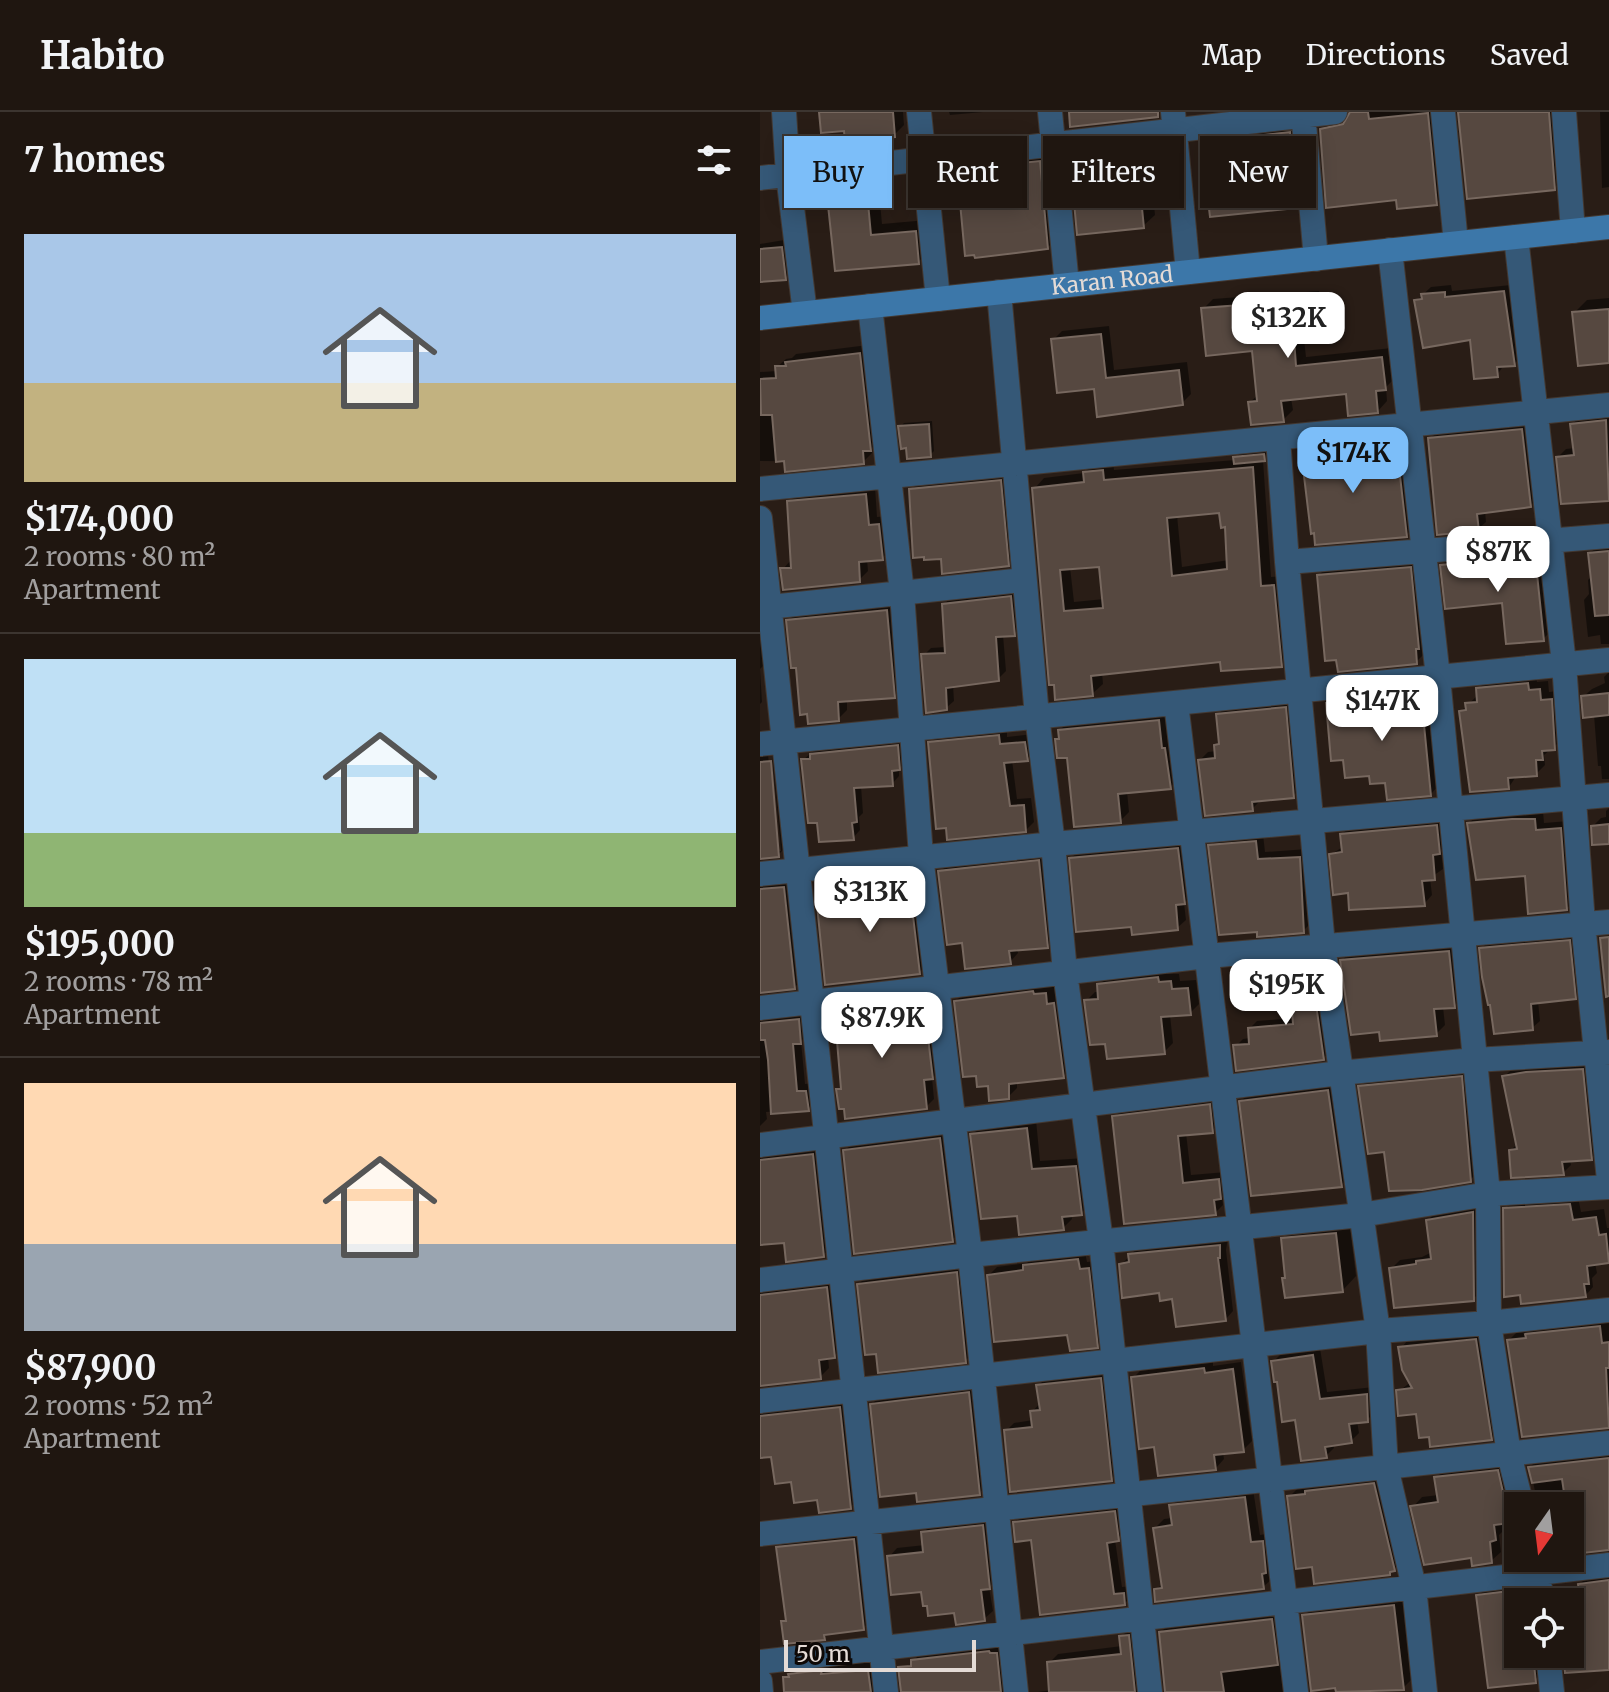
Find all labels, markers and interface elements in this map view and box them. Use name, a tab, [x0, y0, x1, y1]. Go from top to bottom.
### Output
text: Habito	[40, 32, 165, 79]
text: Map	[1202, 37, 1262, 73]
text: Directions	[1306, 37, 1446, 73]
text: Saved	[1490, 37, 1569, 73]
chip: Buy	[784, 136, 892, 208]
chip: Rent	[908, 136, 1027, 208]
chip: Filters	[1043, 136, 1184, 208]
chip: New	[1200, 136, 1316, 208]
icon: filters	[692, 138, 736, 182]
text: 7 homes	[24, 139, 166, 181]
street label: Karan Road	[1050, 260, 1174, 301]
icon: home	[308, 286, 452, 430]
pin: $132K	[1232, 292, 1344, 360]
text: $132K	[1250, 301, 1326, 334]
pin: $174K	[1297, 427, 1409, 495]
text: $174K	[1315, 436, 1391, 469]
text: $174,000	[24, 498, 174, 540]
pin: $87K	[1451, 526, 1545, 594]
text: $87K	[1464, 535, 1532, 568]
text: 2 rooms · 80 m²	[24, 540, 215, 573]
text: Apartment	[24, 573, 161, 606]
pin: $147K	[1326, 675, 1438, 743]
text: $147K	[1344, 684, 1420, 717]
icon: home	[308, 711, 452, 855]
pin: $313K	[814, 866, 926, 934]
text: $313K	[832, 875, 908, 908]
text: $195,000	[24, 923, 175, 965]
pin: $195K	[1230, 959, 1342, 1027]
text: 2 rooms · 78 m²	[24, 965, 213, 998]
text: $195K	[1248, 968, 1324, 1001]
pin: $87.9K	[817, 992, 947, 1060]
text: Apartment	[24, 998, 161, 1031]
text: $87.9K	[839, 1001, 925, 1034]
icon: home	[308, 1135, 452, 1279]
text: $87,900	[24, 1347, 157, 1389]
text: 2 rooms · 52 m²	[24, 1389, 213, 1422]
text: Apartment	[24, 1422, 161, 1455]
north arrow	[1504, 1492, 1584, 1572]
map controls	[1504, 1492, 1584, 1668]
button: locate	[1504, 1588, 1584, 1668]
scale bar	[784, 1636, 976, 1672]
text: 50 m	[796, 1640, 850, 1668]

